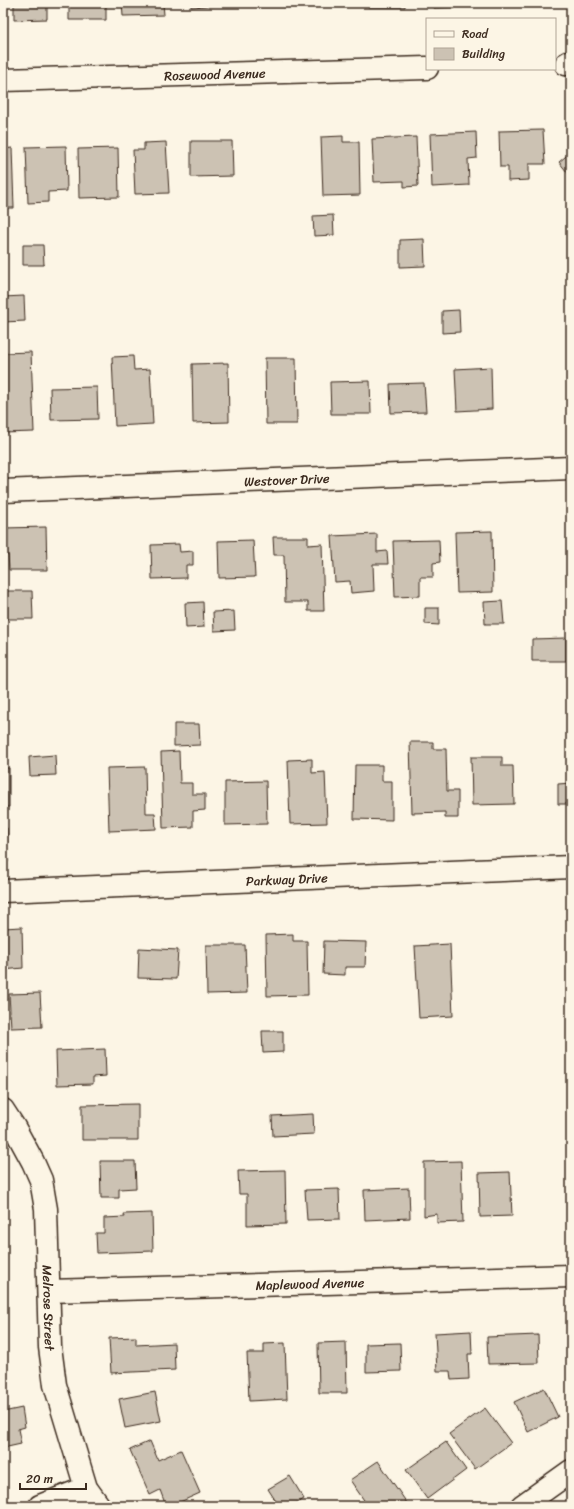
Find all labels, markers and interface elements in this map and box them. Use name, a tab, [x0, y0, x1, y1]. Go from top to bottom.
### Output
legend	[426, 18, 556, 70]
text: Road	[462, 23, 489, 45]
text: Building	[462, 43, 505, 65]
street label: Rosewood Avenue	[164, 61, 266, 87]
street label: Westover Drive	[244, 466, 330, 493]
street label: Parkway Drive	[245, 866, 328, 892]
street label: Melrose Street	[36, 1265, 62, 1353]
street label: Maplewood Avenue	[255, 1270, 365, 1297]
scale bar	[20, 1465, 86, 1491]
text: 20 m	[26, 1468, 53, 1490]

